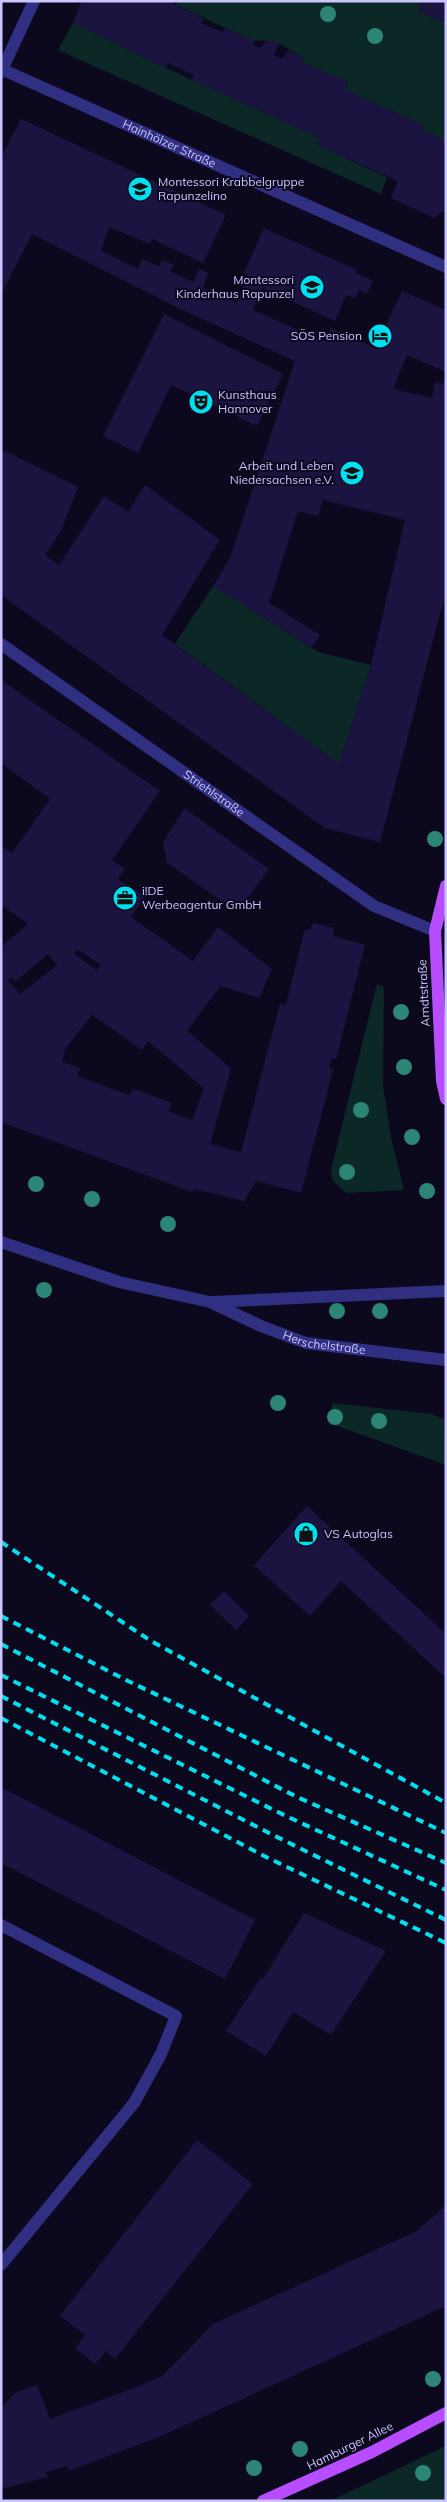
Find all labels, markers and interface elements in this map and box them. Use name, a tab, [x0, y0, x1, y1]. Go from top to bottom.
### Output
street label: Hainhölzer Straße	[120, 116, 218, 171]
place label: Montessori Krabbelgruppe Rapunzelino	[158, 174, 304, 203]
school or university icon: Montessori Krabbelgruppe Rapunzelino	[127, 176, 153, 202]
place label: Montessori Kinderhaus Rapunzel	[176, 272, 294, 301]
school or university icon: Montessori Kinderhaus Rapunzel	[299, 274, 325, 300]
hotel icon: SÖS Pension	[367, 323, 393, 349]
place label: SÖS Pension	[291, 328, 362, 343]
place label: Kunsthaus Hannover	[218, 387, 277, 416]
theatre icon: Kunsthaus Hannover	[188, 389, 214, 415]
place label: Arbeit und Leben Niedersachsen e.V.	[230, 458, 334, 487]
school or university icon: Arbeit und Leben Niedersachsen e.V.	[339, 460, 365, 486]
street label: Striehlstraße	[181, 766, 247, 820]
place label: i!DE Werbeagentur GmbH	[142, 883, 262, 912]
office icon: i!DE Werbeagentur GmbH	[112, 885, 138, 911]
street label: Arndtstraße	[414, 959, 433, 1027]
street label: Herschelstraße	[281, 1327, 366, 1357]
shop icon: VS Autoglas	[293, 1521, 319, 1547]
place label: VS Autoglas	[324, 1526, 393, 1541]
street label: Hamburger Allee	[304, 2418, 395, 2473]

